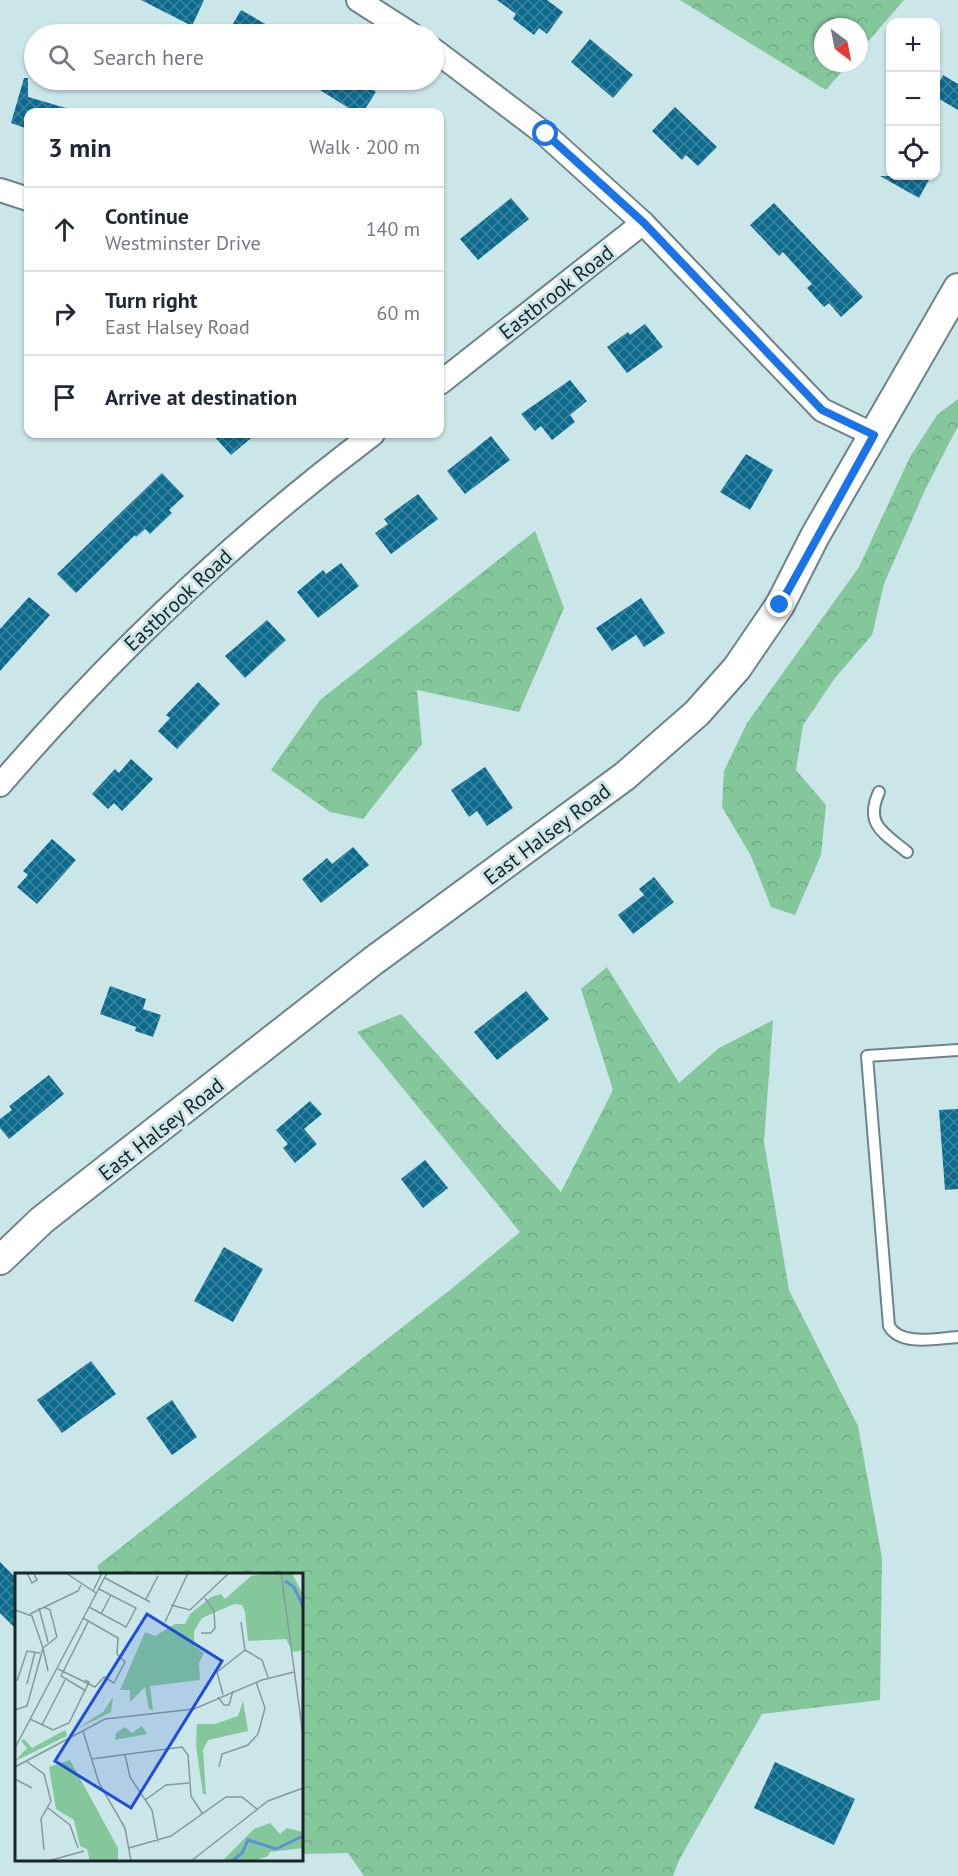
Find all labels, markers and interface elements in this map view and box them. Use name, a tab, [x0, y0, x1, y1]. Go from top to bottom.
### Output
north arrow	[814, 18, 868, 72]
map controls	[886, 18, 940, 180]
button: +	[886, 18, 940, 72]
search box	[24, 24, 444, 90]
icon: search	[45, 41, 78, 74]
text: Search here	[93, 43, 204, 71]
button: −	[886, 72, 940, 126]
route start	[532, 120, 558, 146]
button: locate	[886, 126, 940, 180]
text: 3 min	[48, 131, 111, 164]
text: Walk · 200 m	[309, 134, 420, 160]
text: Continue	[105, 202, 189, 230]
icon: ahead	[48, 213, 81, 246]
text: 140 m	[366, 216, 420, 242]
text: Westminster Drive	[105, 230, 261, 256]
street label: Eastbrook Road	[493, 239, 619, 345]
text: Turn right	[105, 286, 197, 314]
icon: right	[48, 297, 81, 330]
text: 60 m	[377, 300, 420, 326]
text: East Halsey Road	[105, 314, 250, 340]
icon: arrive	[48, 381, 81, 414]
text: Arrive at destination	[105, 383, 297, 411]
street label: Eastbrook Road	[118, 543, 238, 657]
route end	[766, 591, 792, 617]
street label: East Halsey Road	[478, 777, 616, 891]
street label: East Halsey Road	[93, 1072, 229, 1186]
inset map	[15, 1573, 303, 1861]

